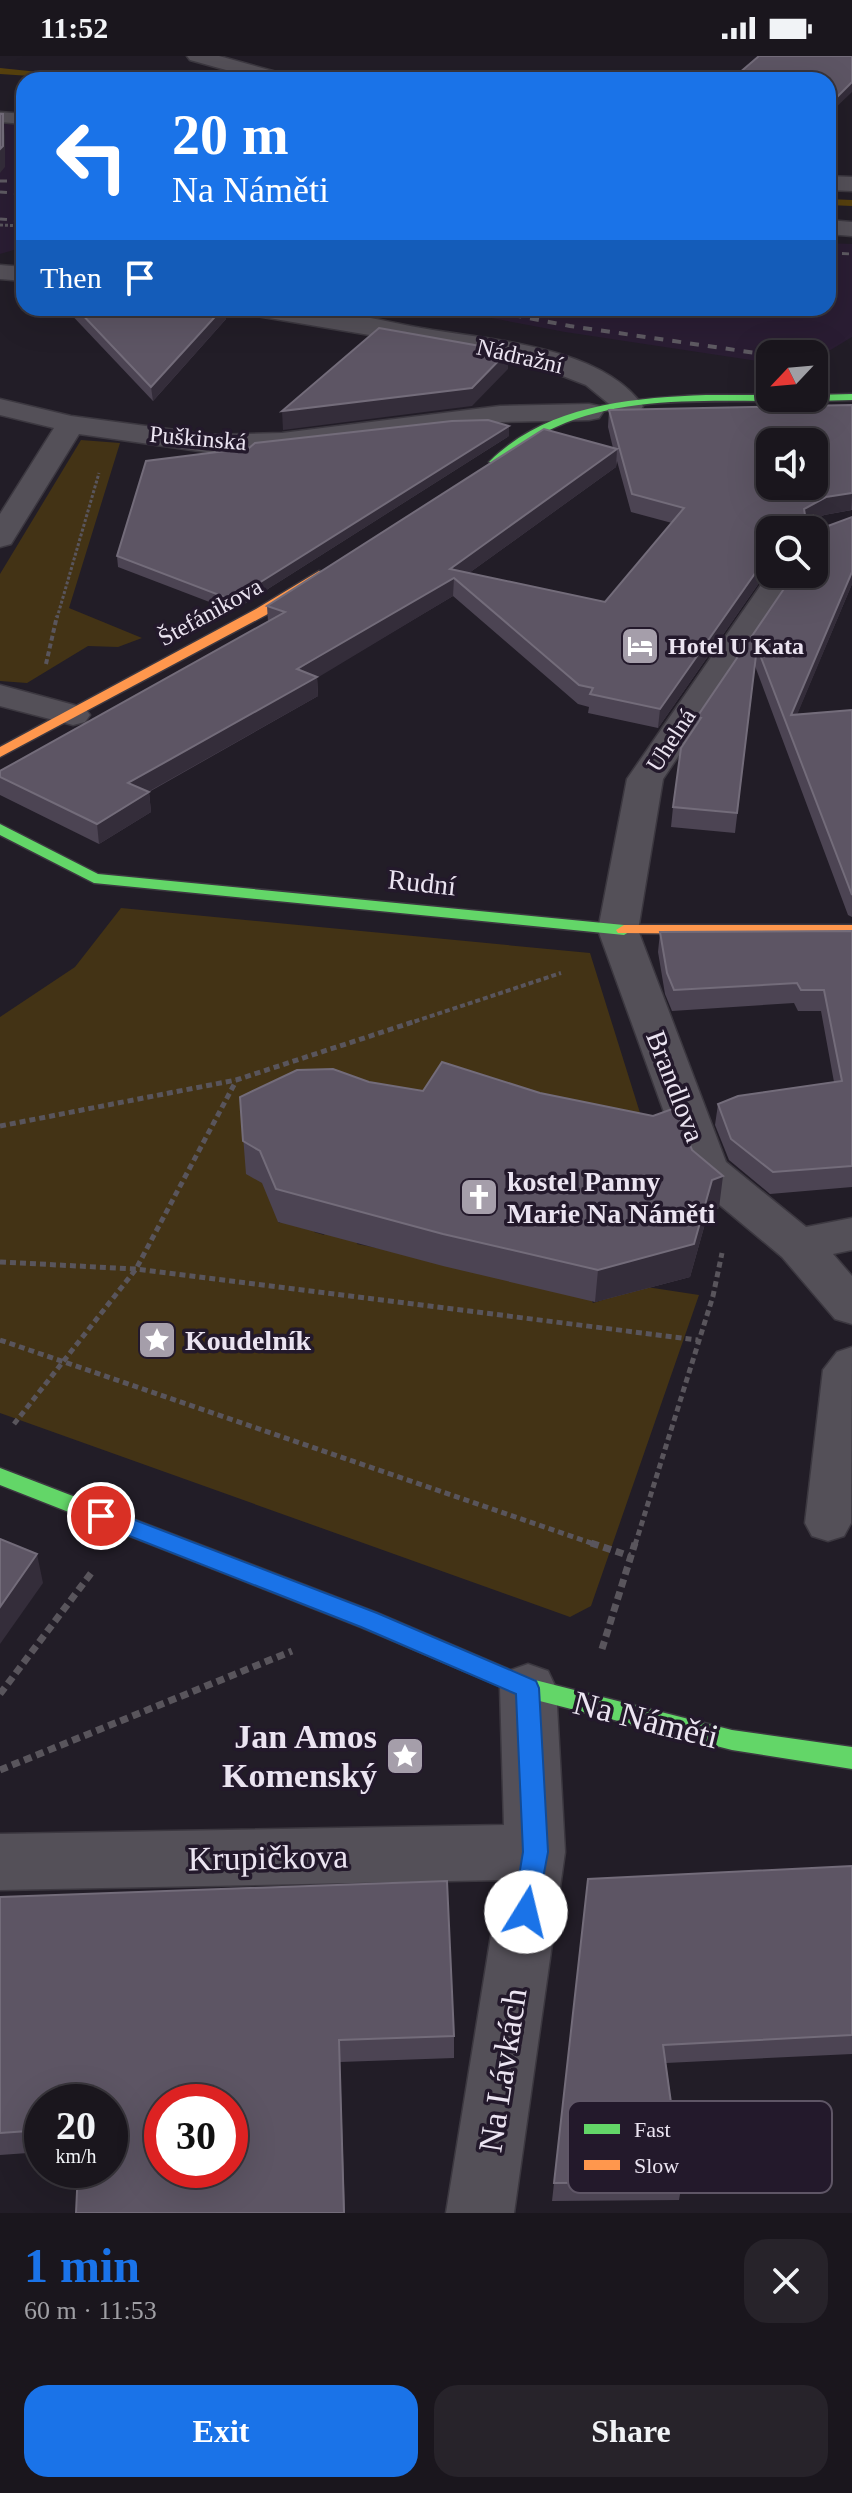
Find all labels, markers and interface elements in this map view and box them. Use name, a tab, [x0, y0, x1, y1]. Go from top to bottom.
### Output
text: 11:52	[40, 11, 108, 44]
icon: left	[40, 104, 144, 208]
text: 20 m	[172, 104, 289, 166]
text: Na Náměti	[172, 170, 329, 210]
icon: arrive	[118, 256, 162, 300]
text: Then	[40, 261, 102, 294]
street label: Nádražní	[474, 333, 566, 379]
north arrow	[756, 340, 828, 412]
map controls	[756, 340, 828, 588]
street label: Puškinská	[148, 421, 248, 455]
button: sound	[756, 428, 828, 500]
button: search	[756, 516, 828, 588]
street label: Štefánikova	[154, 573, 267, 651]
hotel icon: Hotel U Kata	[619, 625, 661, 667]
place label: Hotel U Kata	[668, 633, 804, 659]
street label: Uhelná	[641, 704, 701, 776]
street label: Rudní	[386, 864, 458, 902]
street label: Brandlova	[640, 1026, 711, 1147]
place label: kostel Panny Marie Na Náměti	[507, 1166, 716, 1229]
church icon: kostel Panny Marie Na Náměti	[458, 1176, 500, 1218]
place icon: Koudelník	[136, 1319, 178, 1361]
place label: Koudelník	[185, 1325, 311, 1356]
pin	[67, 1482, 135, 1550]
icon: arrive	[79, 1494, 123, 1538]
street label: Na Náměti	[569, 1684, 722, 1755]
place label: Jan Amos Komenský	[222, 1718, 377, 1794]
place icon: Jan Amos Komenský	[384, 1735, 426, 1777]
street label: Krupičkova	[187, 1838, 349, 1877]
position arrow	[484, 1870, 568, 1954]
street label: Na Lávkách	[471, 1986, 534, 2155]
speed limit sign: 30	[144, 2084, 248, 2188]
legend	[568, 2101, 832, 2193]
text: 20	[56, 2103, 96, 2148]
text: Fast	[634, 2117, 671, 2142]
text: km/h	[55, 2145, 97, 2167]
text: Slow	[634, 2153, 679, 2178]
text: 1 min	[24, 2239, 140, 2292]
button: close	[744, 2239, 828, 2323]
text: 60 m · 11:53	[24, 2296, 157, 2325]
button: Exit	[24, 2385, 418, 2477]
button: Share	[434, 2385, 828, 2477]

